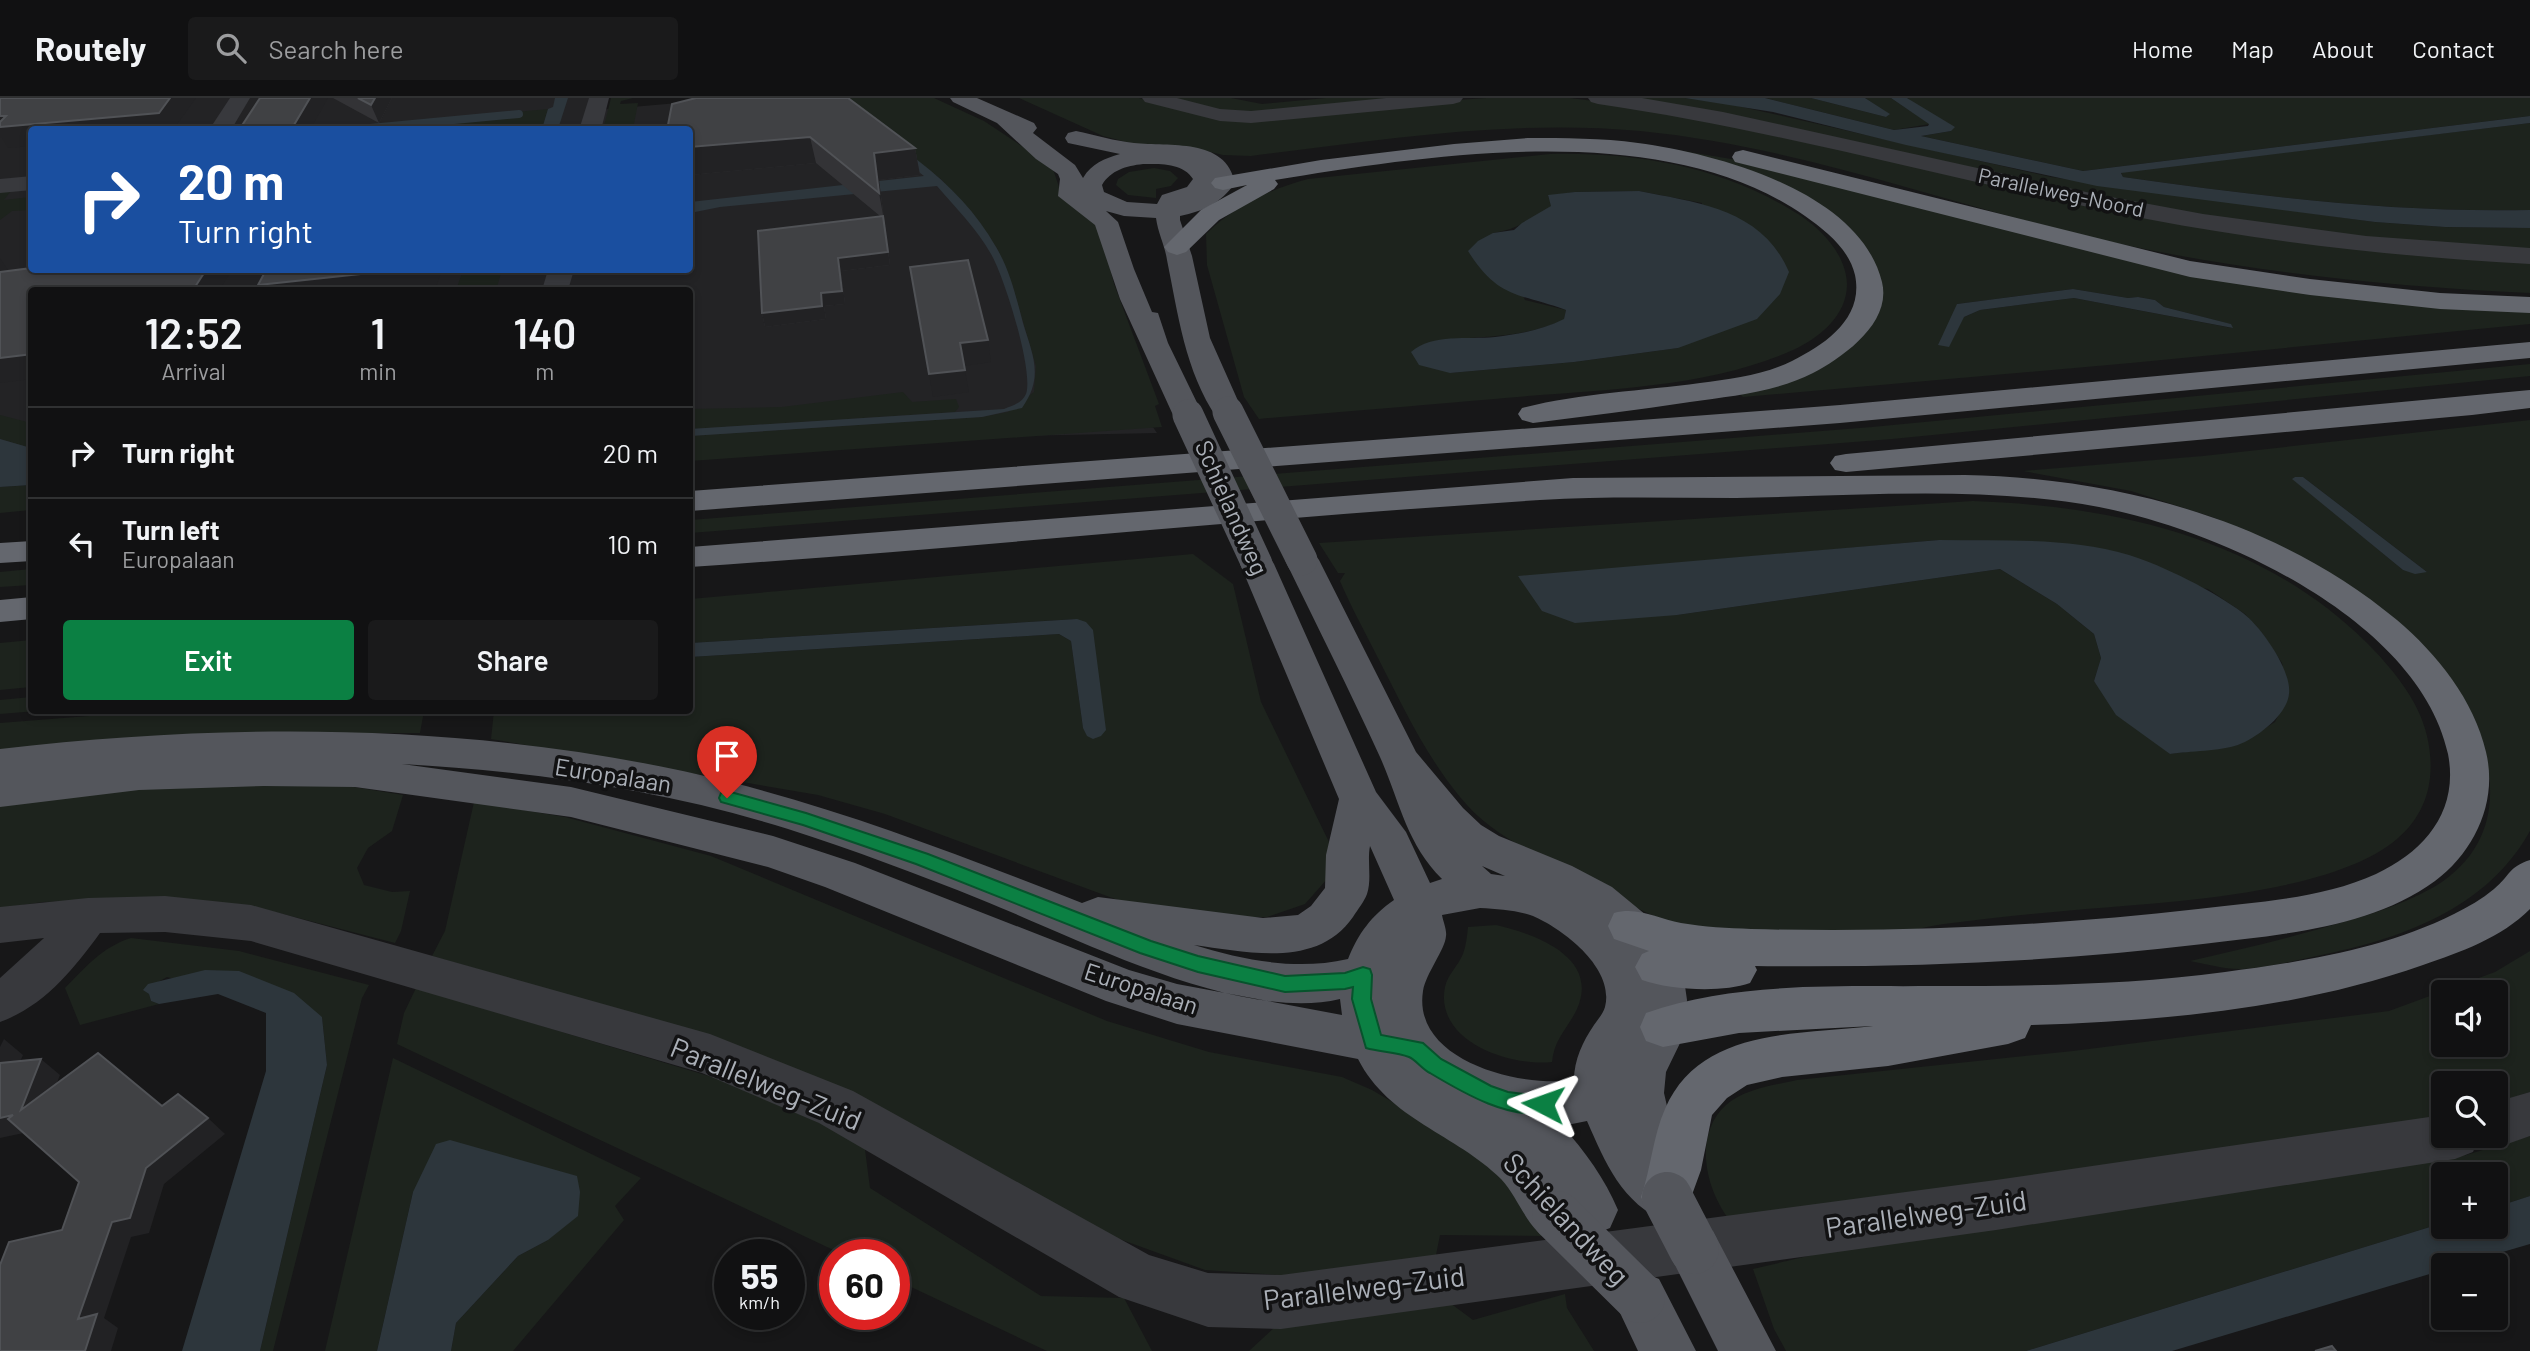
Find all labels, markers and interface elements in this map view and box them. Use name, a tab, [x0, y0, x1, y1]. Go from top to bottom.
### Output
search box	[188, 17, 678, 80]
text: Routely	[35, 28, 146, 68]
icon: search	[212, 29, 250, 67]
text: Search here	[268, 33, 404, 64]
text: Home	[2132, 34, 2193, 63]
text: Map	[2231, 34, 2274, 63]
text: About	[2312, 34, 2374, 63]
text: Contact	[2412, 34, 2495, 63]
text: 20 m	[178, 151, 284, 210]
icon: right	[63, 154, 154, 245]
street label: Parallelweg-Noord	[1976, 162, 2146, 221]
text: Turn right	[178, 211, 313, 249]
text: 12:52	[145, 307, 243, 357]
text: 1	[371, 307, 385, 357]
text: 140	[513, 307, 576, 357]
text: Arrival	[162, 357, 226, 385]
text: min	[359, 357, 397, 385]
text: m	[535, 357, 554, 385]
icon: right	[63, 434, 101, 472]
street label: Schielandweg	[1190, 435, 1275, 579]
text: Turn right	[122, 437, 235, 468]
text: 20 m	[603, 437, 658, 468]
text: Turn left	[122, 514, 220, 545]
icon: left	[63, 525, 101, 563]
text: 10 m	[608, 528, 658, 559]
text: Europalaan	[122, 545, 235, 573]
button: Exit	[63, 620, 354, 700]
button: Share	[368, 620, 658, 700]
pin	[697, 726, 757, 798]
icon: arrive	[708, 737, 746, 775]
street label: Europalaan	[553, 751, 674, 798]
street label: Europalaan	[1081, 956, 1202, 1020]
map controls	[2431, 980, 2508, 1330]
button: sound	[2431, 980, 2508, 1057]
street label: Parallelweg-Zuid	[666, 1029, 867, 1137]
position arrow	[1506, 1067, 1580, 1141]
button: search	[2431, 1071, 2508, 1148]
street label: Schielandweg	[1497, 1145, 1637, 1292]
button: +	[2431, 1162, 2508, 1239]
street label: Parallelweg-Zuid	[1823, 1182, 2029, 1244]
speed limit sign: 60	[819, 1239, 910, 1330]
button: −	[2431, 1253, 2508, 1330]
text: 55	[741, 1254, 778, 1296]
street label: Parallelweg-Zuid	[1261, 1258, 1467, 1316]
text: km/h	[739, 1291, 780, 1313]

